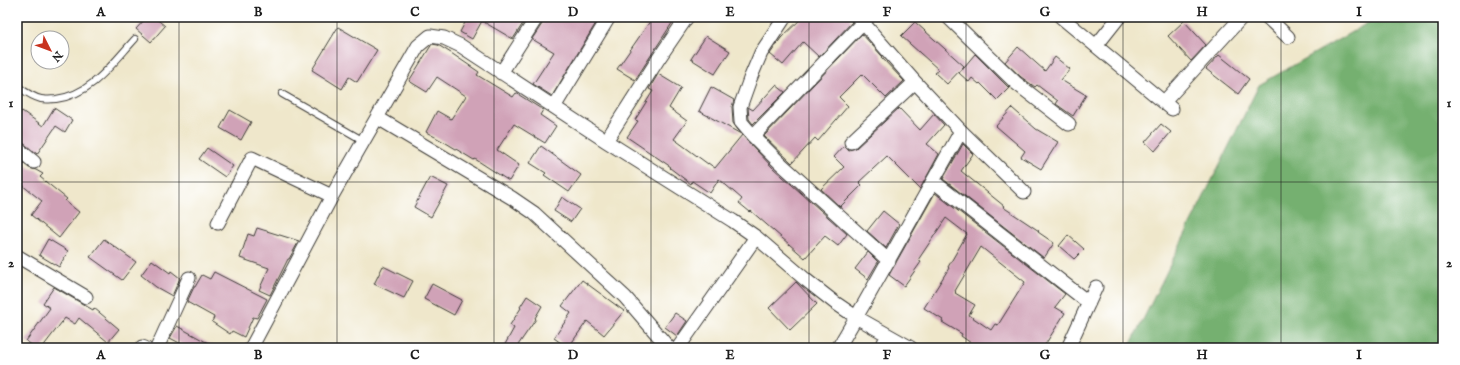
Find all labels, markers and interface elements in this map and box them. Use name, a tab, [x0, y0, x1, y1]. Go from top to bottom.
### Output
text: A	[96, 4, 107, 21]
text: B	[254, 4, 263, 21]
text: C	[410, 4, 420, 21]
text: D	[568, 4, 579, 21]
text: E	[725, 4, 735, 21]
text: F	[883, 4, 892, 21]
text: G	[1040, 4, 1051, 21]
text: H	[1196, 4, 1208, 21]
text: I	[1356, 4, 1362, 21]
north arrow	[30, 30, 70, 70]
text: N	[48, 47, 66, 65]
text: 1	[9, 95, 14, 112]
text: 1	[1447, 95, 1452, 112]
text: 2	[8, 255, 14, 272]
text: 2	[1446, 255, 1452, 272]
text: A	[96, 347, 107, 364]
text: B	[254, 347, 263, 364]
text: C	[410, 347, 420, 364]
text: D	[568, 347, 579, 364]
text: E	[725, 347, 735, 364]
text: F	[883, 347, 892, 364]
text: G	[1040, 347, 1051, 364]
text: H	[1196, 347, 1208, 364]
text: I	[1356, 347, 1362, 364]

